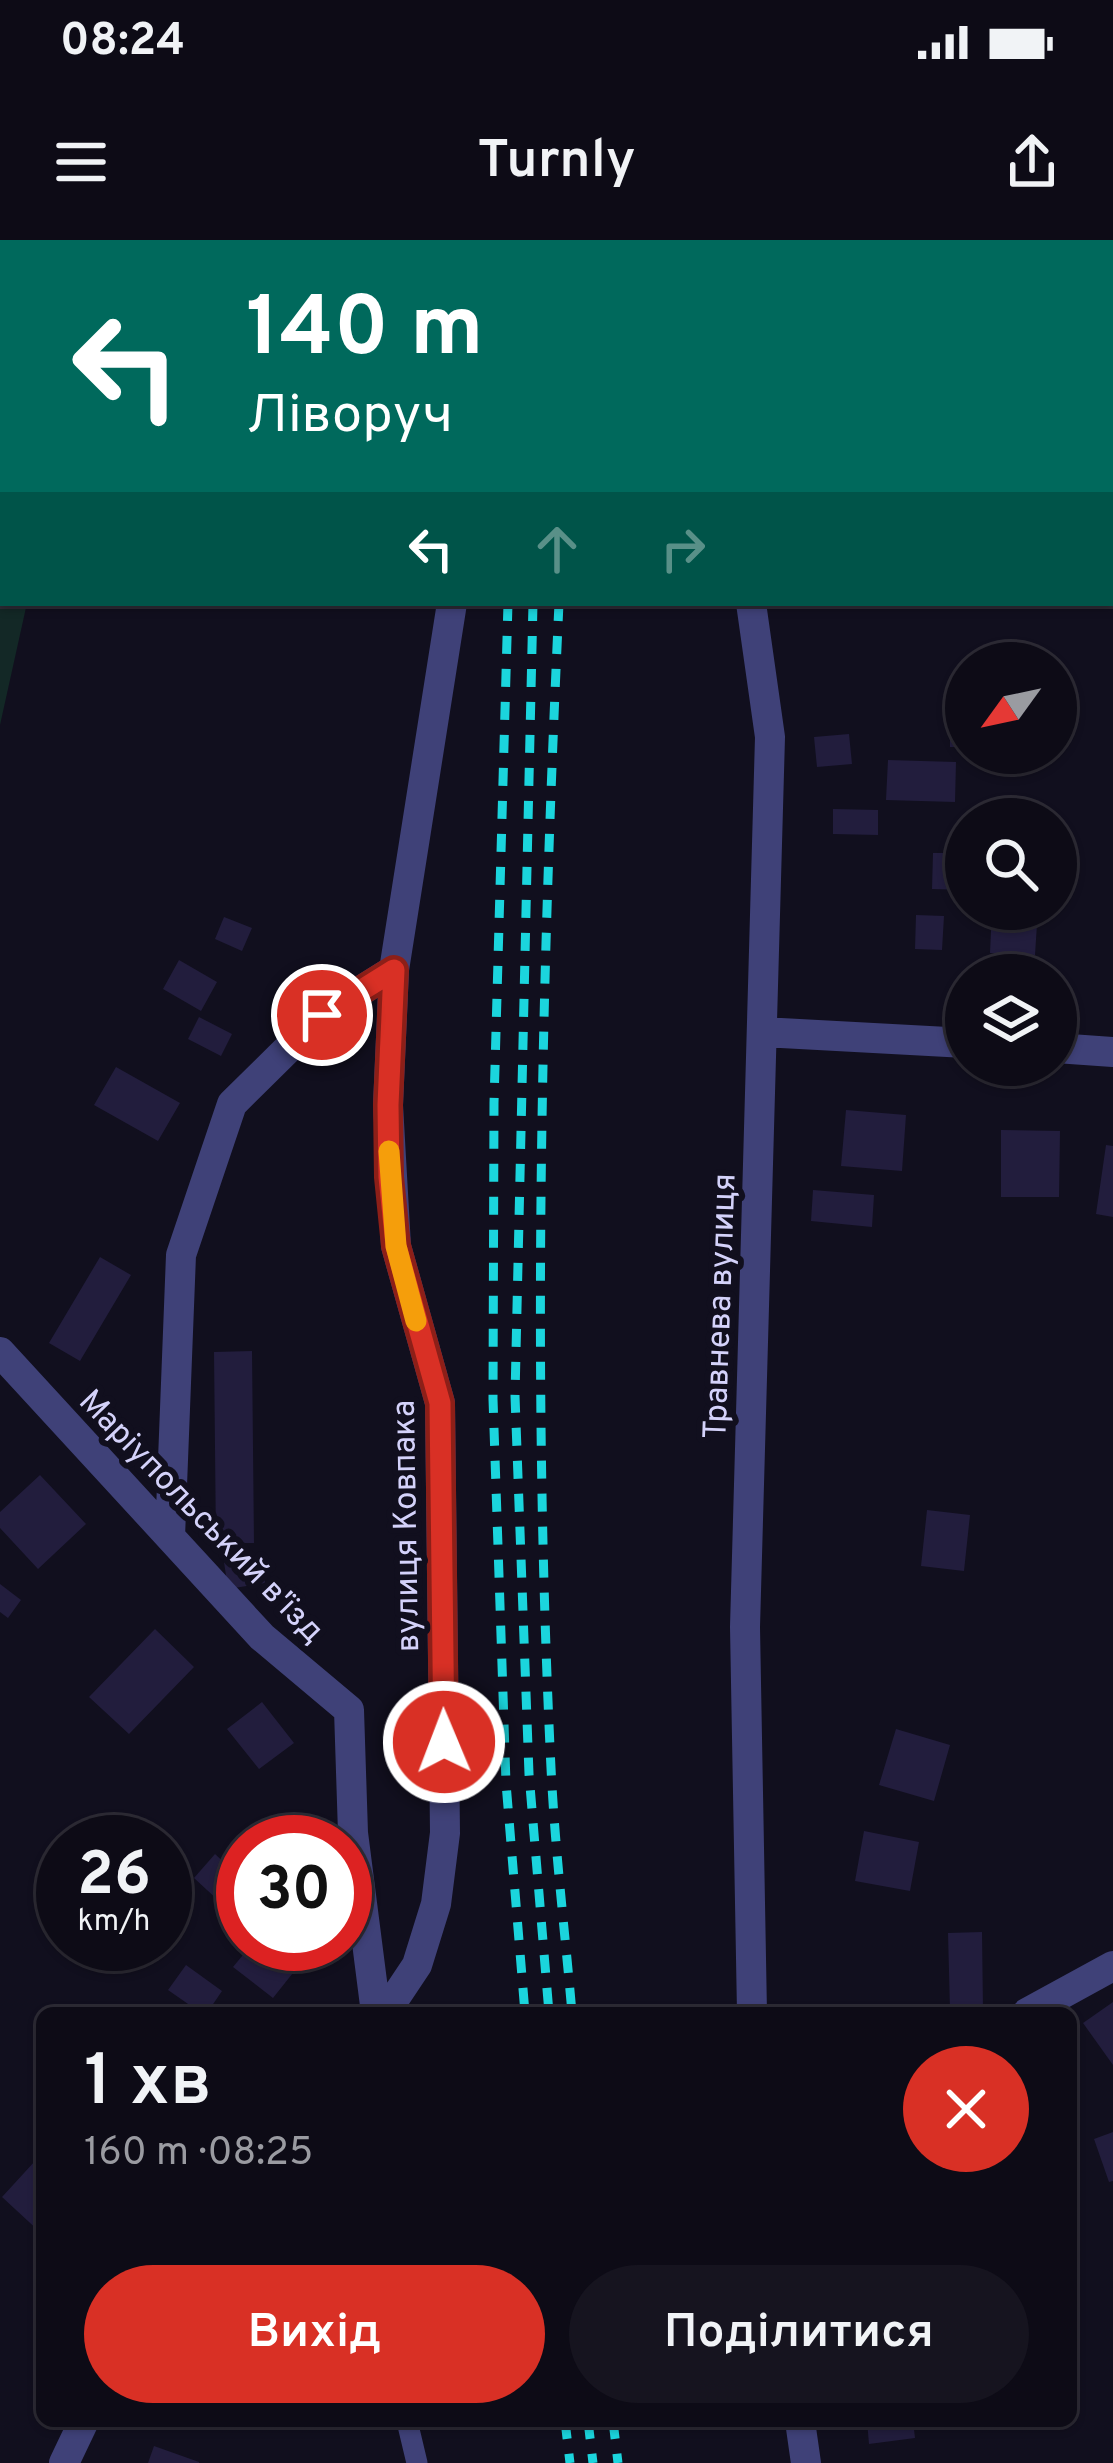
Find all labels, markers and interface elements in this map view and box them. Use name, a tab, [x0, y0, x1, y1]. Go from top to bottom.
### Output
text: 08:24	[60, 14, 185, 71]
text: Turnly	[477, 128, 636, 197]
icon: menu	[48, 129, 114, 195]
icon: share	[999, 129, 1065, 195]
text: 140 m	[246, 279, 483, 385]
icon: left	[48, 288, 204, 444]
text: Ліворуч	[246, 383, 453, 452]
icon: left	[398, 516, 464, 582]
icon: ahead	[524, 516, 590, 582]
icon: right	[650, 516, 716, 582]
north arrow	[945, 642, 1077, 774]
map controls	[945, 642, 1077, 1086]
button: search	[945, 798, 1077, 930]
button: layers	[945, 954, 1077, 1086]
pin	[271, 964, 373, 1066]
icon: arrive	[289, 982, 355, 1048]
street label: Травнева вулиця	[696, 1172, 748, 1440]
street label: Маріупольський в'їзд	[68, 1382, 332, 1653]
street label: вулиця Ковпака	[385, 1399, 431, 1653]
position arrow	[381, 1679, 507, 1805]
speed limit sign: 30	[216, 1815, 372, 1971]
text: 26	[77, 1840, 151, 1916]
text: km/h	[78, 1904, 150, 1941]
text: 1 хв	[84, 2039, 212, 2131]
button: close	[903, 2046, 1029, 2172]
text: 160 m · 08:25	[84, 2130, 313, 2179]
button: Вихід	[84, 2265, 545, 2403]
button: Поділитися	[569, 2265, 1029, 2403]

